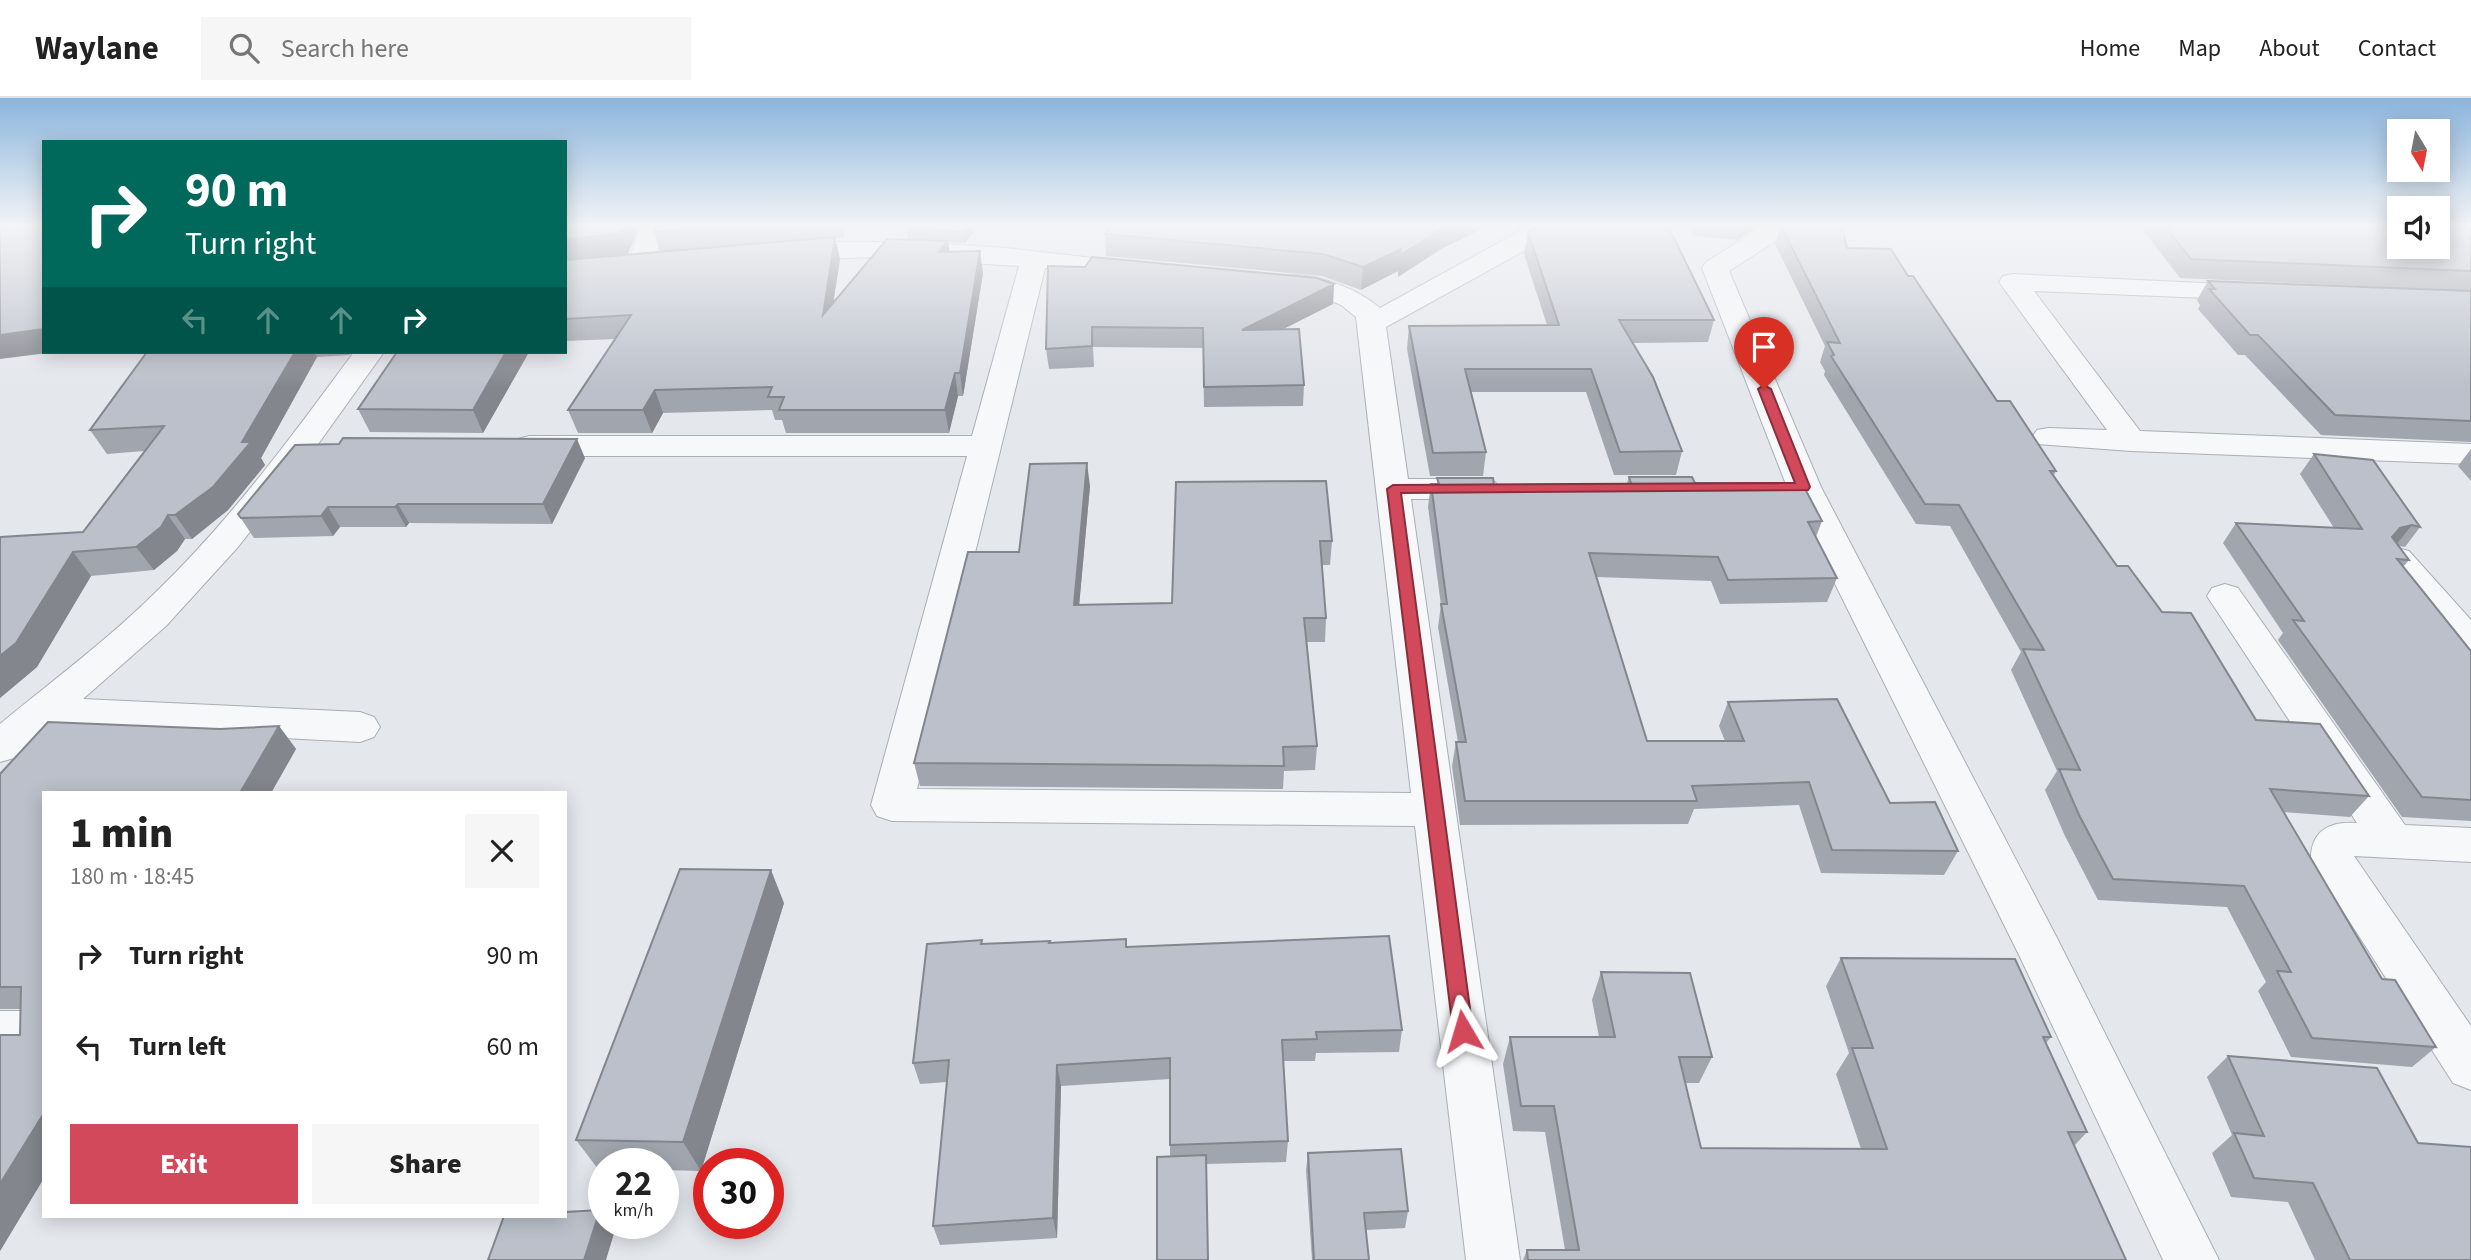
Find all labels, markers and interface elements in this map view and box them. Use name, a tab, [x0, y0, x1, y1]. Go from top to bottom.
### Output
search box	[201, 17, 691, 80]
text: Waylane	[35, 25, 159, 72]
icon: search	[225, 29, 263, 67]
text: Search here	[281, 30, 409, 67]
text: Home	[2080, 31, 2140, 66]
text: Map	[2178, 31, 2221, 66]
text: About	[2259, 31, 2320, 66]
text: Contact	[2358, 31, 2436, 66]
north arrow	[2387, 119, 2450, 182]
map controls	[2387, 119, 2450, 259]
text: 90 m	[185, 156, 289, 226]
icon: right	[70, 168, 161, 259]
button: sound	[2387, 196, 2450, 259]
text: Turn right	[185, 221, 316, 267]
icon: left	[176, 301, 214, 339]
icon: ahead	[249, 301, 287, 339]
icon: ahead	[322, 301, 360, 339]
icon: right	[395, 301, 433, 339]
pin	[1734, 317, 1794, 389]
icon: arrive	[1745, 328, 1783, 366]
text: 1 min	[70, 804, 173, 864]
button: close	[465, 814, 539, 888]
text: 180 m · 18:45	[70, 860, 194, 893]
icon: right	[70, 937, 108, 975]
text: Turn right	[129, 937, 244, 974]
text: 90 m	[486, 937, 539, 974]
position arrow	[1426, 994, 1500, 1068]
icon: left	[70, 1028, 108, 1066]
text: Turn left	[129, 1028, 226, 1065]
text: 60 m	[486, 1028, 539, 1065]
button: Exit	[70, 1124, 298, 1204]
button: Share	[312, 1124, 539, 1204]
speed limit sign: 30	[693, 1148, 784, 1239]
text: 22	[615, 1159, 652, 1209]
text: km/h	[614, 1198, 653, 1223]

